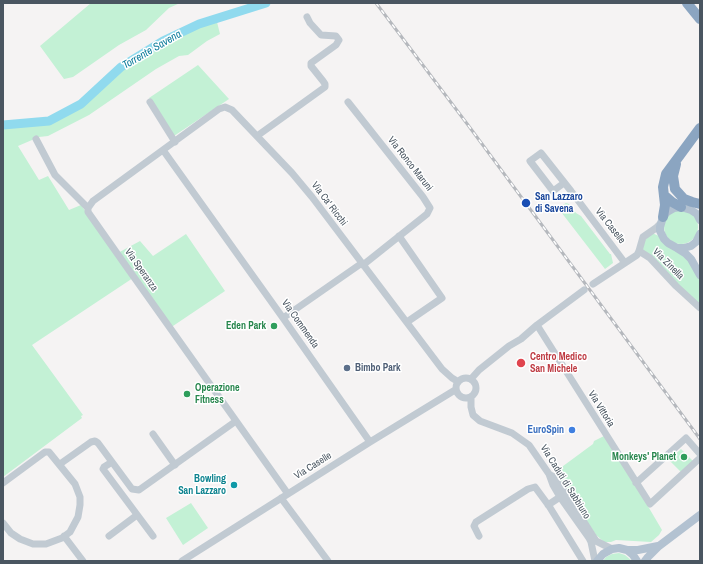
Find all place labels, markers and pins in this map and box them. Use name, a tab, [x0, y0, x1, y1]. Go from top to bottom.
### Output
place label: San Lazzaro di Savena	[535, 191, 583, 214]
marker: San Lazzaro di Savena	[520, 197, 532, 209]
place label: Eden Park	[226, 320, 266, 332]
marker: Eden Park	[269, 321, 279, 331]
place label: Centro Medico San Michele	[530, 351, 587, 374]
marker: Centro Medico San Michele	[515, 357, 527, 369]
place label: Bimbo Park	[355, 362, 401, 374]
marker: Bimbo Park	[342, 363, 352, 373]
place label: Operazione Fitness	[195, 382, 240, 406]
marker: Operazione Fitness	[182, 389, 192, 399]
place label: EuroSpin	[528, 424, 564, 436]
marker: EuroSpin	[567, 425, 577, 435]
place label: Monkeys' Planet	[612, 451, 676, 463]
marker: Monkeys' Planet	[679, 452, 689, 462]
place label: Bowling San Lazzaro	[178, 473, 226, 496]
marker: Bowling San Lazzaro	[229, 480, 239, 490]

